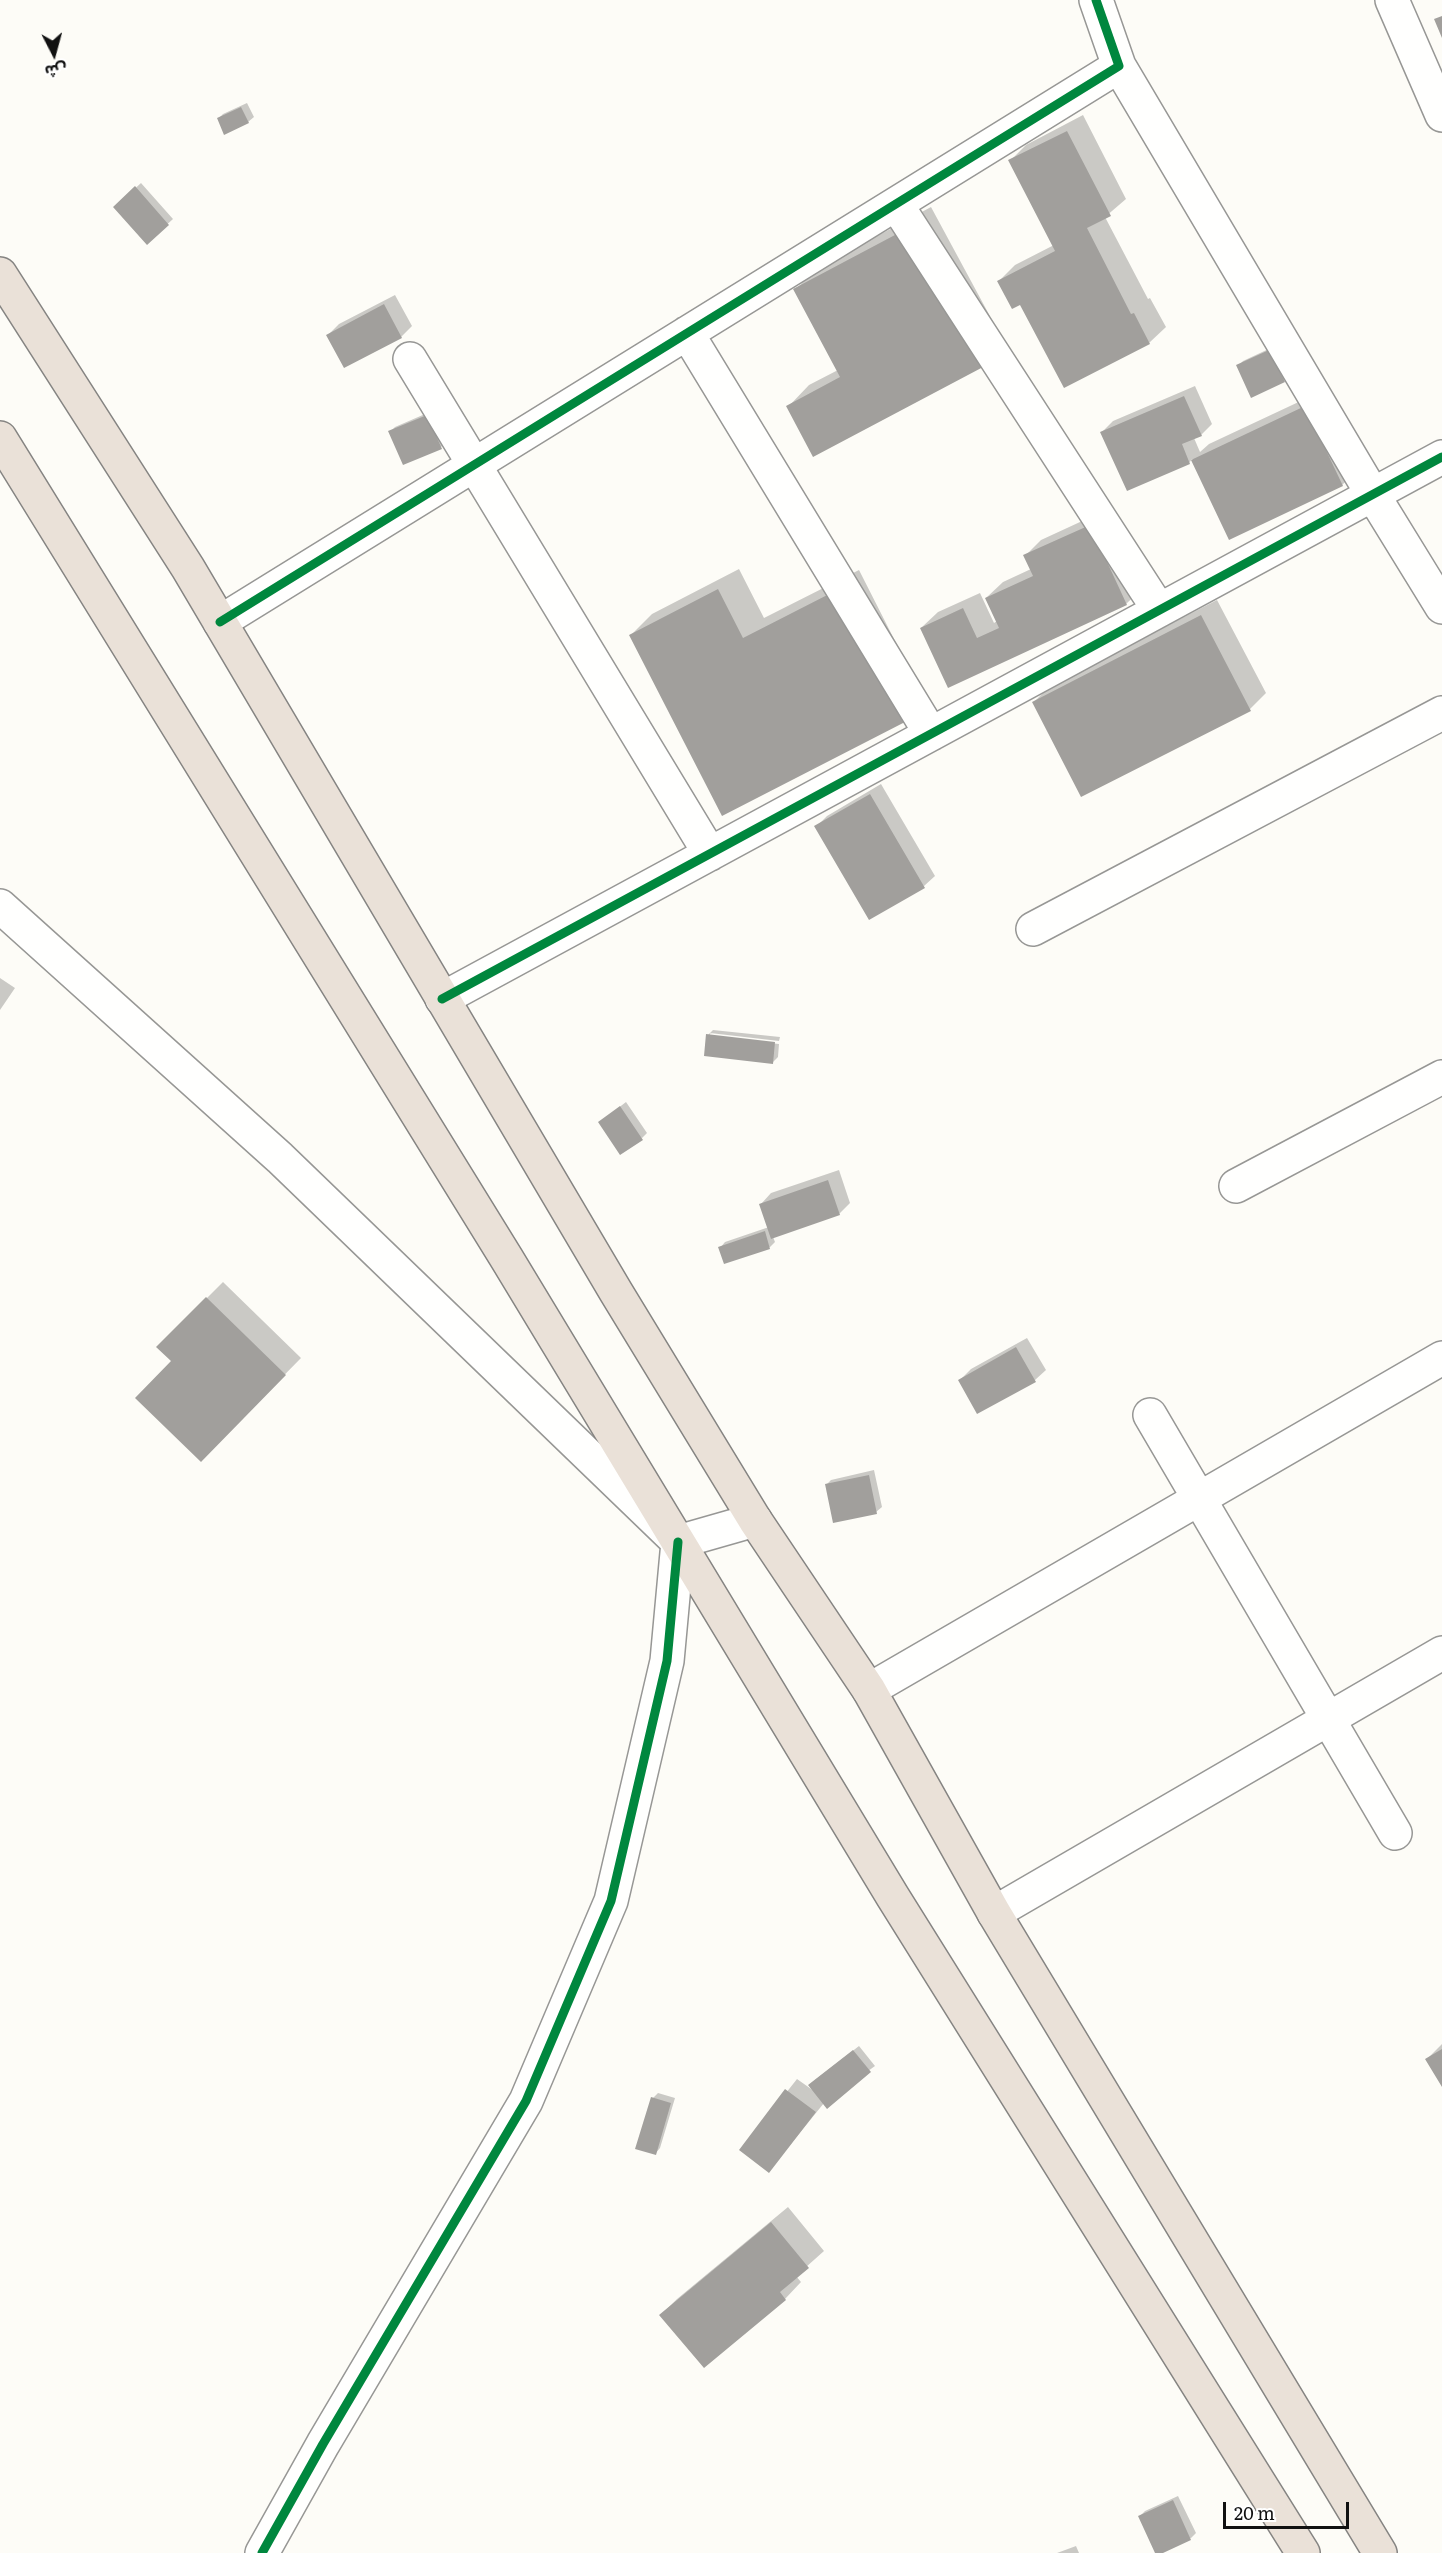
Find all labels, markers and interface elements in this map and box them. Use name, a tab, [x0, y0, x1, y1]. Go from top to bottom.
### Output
north arrow	[24, 24, 84, 84]
text: ش	[44, 59, 68, 85]
scale bar	[1226, 2490, 1352, 2528]
text: 20 m	[1234, 2499, 1275, 2526]

